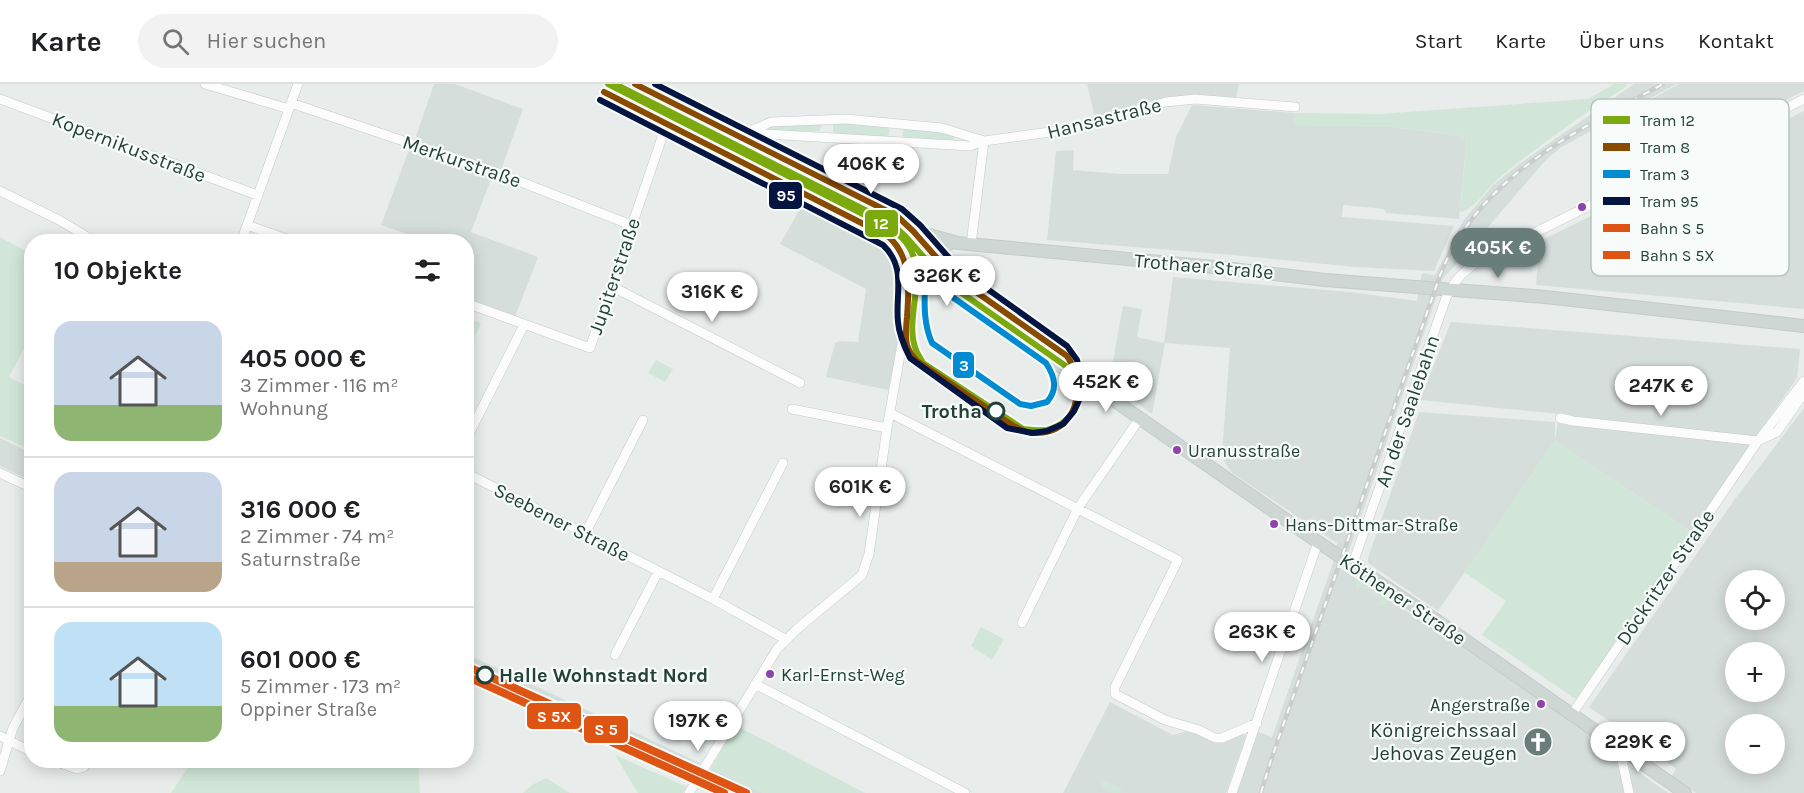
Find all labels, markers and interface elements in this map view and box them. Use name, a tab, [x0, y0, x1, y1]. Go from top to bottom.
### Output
search box	[138, 14, 558, 68]
text: Karte	[30, 25, 102, 58]
icon: search	[159, 25, 192, 58]
text: Hier suchen	[207, 28, 326, 54]
text: Start	[1415, 29, 1462, 53]
text: Karte	[1495, 29, 1546, 53]
text: Über uns	[1579, 29, 1665, 53]
text: Kontakt	[1698, 29, 1774, 53]
street label: Hansastraße	[1045, 93, 1164, 144]
legend	[1591, 99, 1789, 276]
street label: Kopernikusstraße	[49, 108, 209, 187]
text: Tram 12	[1640, 111, 1695, 130]
street label: Merkurstraße	[400, 130, 524, 193]
text: Tram 8	[1640, 138, 1690, 157]
pin: 406K €	[822, 144, 920, 195]
text: 406K €	[837, 152, 905, 175]
text: Tram 3	[1640, 165, 1690, 184]
line badge: 95	[768, 181, 803, 210]
text: 95	[776, 186, 796, 205]
text: Tram 95	[1640, 192, 1699, 211]
unlabelled marker	[1576, 201, 1588, 213]
line badge: 12	[864, 209, 899, 238]
text: 12	[873, 214, 889, 233]
street label: Jupiterstraße	[584, 215, 645, 337]
text: Bahn S 5	[1640, 219, 1704, 238]
pin: 405K €	[1449, 228, 1547, 279]
text: 405K €	[1465, 236, 1532, 259]
text: Bahn S 5X	[1640, 246, 1715, 265]
street label: Trothaer Straße	[1133, 249, 1275, 284]
icon: filters	[411, 254, 444, 287]
text: 10 Objekte	[54, 255, 182, 286]
pin: 326K €	[898, 256, 996, 307]
text: 326K €	[913, 264, 981, 287]
pin: 316K €	[663, 272, 761, 323]
text: 316K €	[681, 280, 743, 303]
street label: An der Saalebahn	[1371, 332, 1444, 490]
text: 405 000 €	[240, 343, 366, 374]
icon: home	[102, 345, 174, 417]
line badge: 3	[952, 351, 975, 379]
text: 3	[959, 356, 969, 375]
pin: 452K €	[1057, 362, 1155, 413]
pin: 247K €	[1612, 366, 1710, 417]
text: 452K €	[1073, 370, 1139, 393]
text: 3 Zimmer · 116 m²	[240, 374, 399, 397]
text: 247K €	[1629, 374, 1693, 397]
text: Wohnung	[240, 397, 328, 420]
place label: Trotha	[922, 400, 982, 423]
marker: Trotha	[987, 402, 1005, 420]
place label: Uranusstraße	[1188, 440, 1300, 462]
marker: Uranusstraße	[1171, 444, 1183, 456]
pin: 601K €	[811, 467, 909, 518]
text: 601K €	[829, 475, 891, 498]
street label: Seebener Straße	[490, 478, 634, 567]
text: 316 000 €	[240, 494, 360, 525]
icon: home	[102, 496, 174, 568]
street label: Döckritzer Straße	[1612, 505, 1719, 649]
place label: Hans-Dittmar-Straße	[1285, 514, 1458, 536]
marker: Hans-Dittmar-Straße	[1268, 518, 1280, 530]
text: 2 Zimmer · 74 m²	[240, 525, 394, 548]
text: Saturnstraße	[240, 548, 361, 571]
street label: Köthener Straße	[1335, 549, 1470, 650]
map controls	[1725, 570, 1785, 774]
button: locate	[1725, 570, 1785, 630]
pin: 263K €	[1213, 612, 1311, 663]
text: 263K €	[1228, 620, 1296, 643]
button: +	[1725, 642, 1785, 702]
text: 601 000 €	[240, 644, 360, 675]
icon: home	[102, 646, 174, 718]
place label: Halle Wohnstadt Nord	[499, 664, 708, 687]
place label: Karl-Ernst-Weg	[781, 664, 905, 686]
marker: Halle Wohnstadt Nord	[476, 666, 494, 684]
marker: Karl-Ernst-Weg	[764, 668, 776, 680]
text: 5 Zimmer · 173 m²	[240, 675, 401, 698]
place label: Angerstraße	[1430, 694, 1530, 716]
text: Oppiner Straße	[240, 698, 377, 721]
marker: Angerstraße	[1535, 698, 1547, 710]
pin: 197K €	[649, 701, 747, 752]
line badge: S 5X	[526, 702, 582, 730]
text: S 5X	[537, 707, 571, 726]
text: 197K €	[668, 709, 728, 732]
button: −	[1725, 714, 1785, 774]
line badge: S 5	[583, 715, 629, 744]
place label: Königreichssaal Jehovas Zeugen	[1370, 719, 1517, 765]
text: S 5	[594, 720, 618, 739]
pin: 229K €	[1589, 722, 1687, 773]
church icon: Königreichssaal Jehovas Zeugen	[1522, 726, 1554, 758]
text: 229K €	[1604, 730, 1672, 753]

